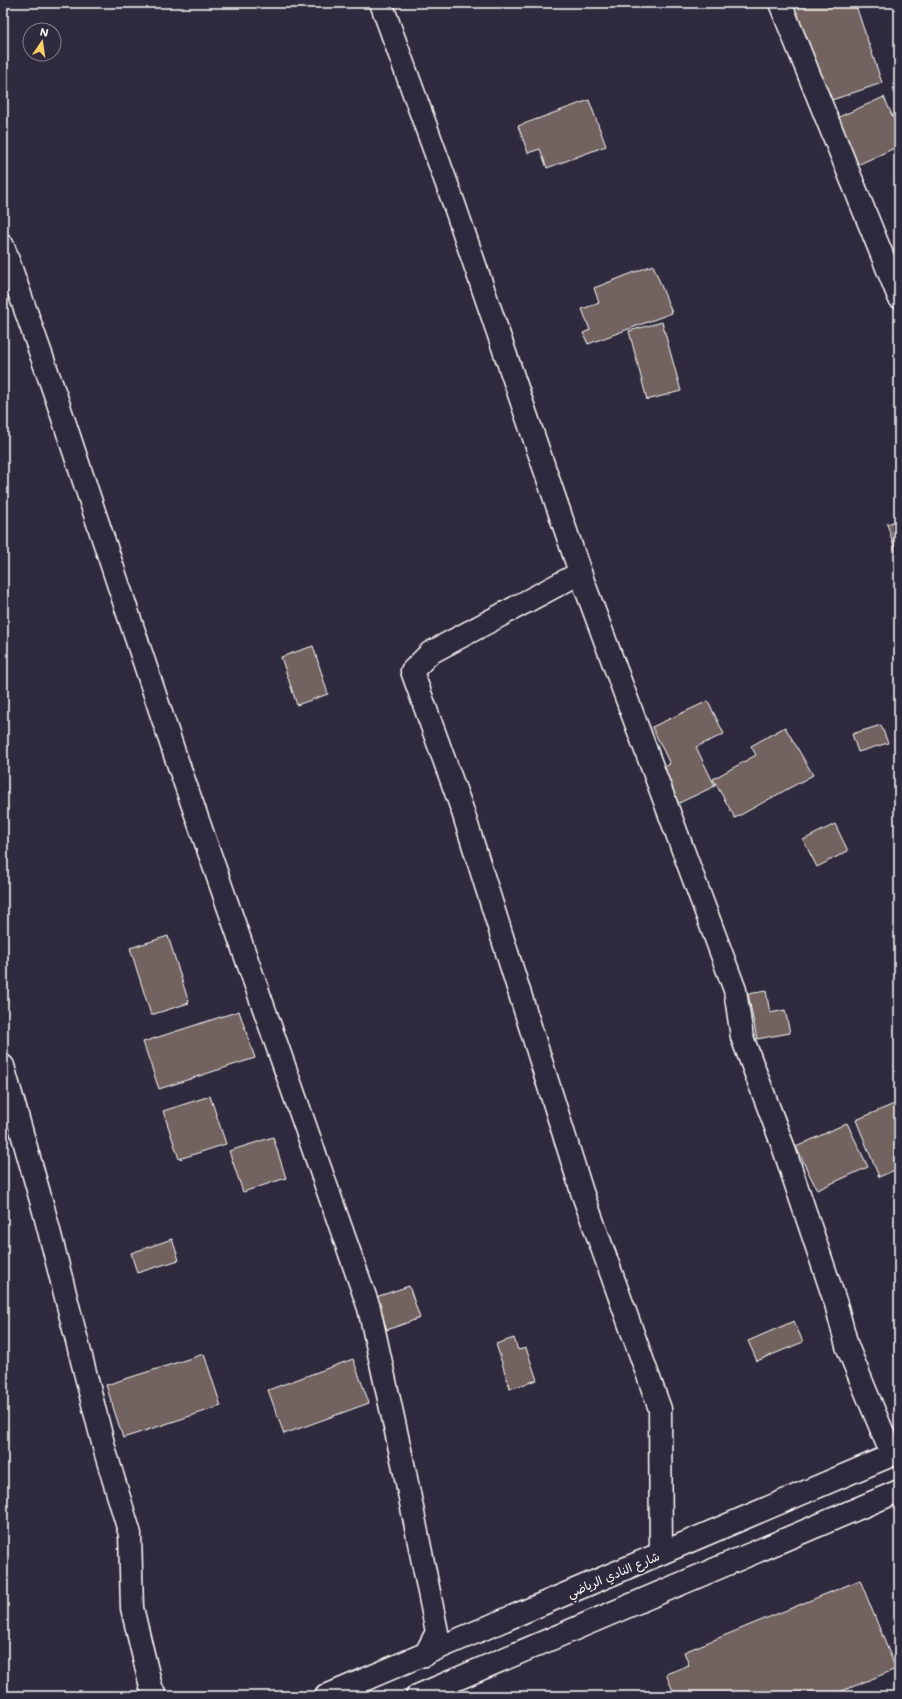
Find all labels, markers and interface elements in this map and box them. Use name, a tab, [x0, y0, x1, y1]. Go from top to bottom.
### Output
north arrow	[22, 22, 62, 62]
text: N	[39, 24, 50, 40]
street label: شارع النادي الرياضي	[564, 1547, 663, 1604]

